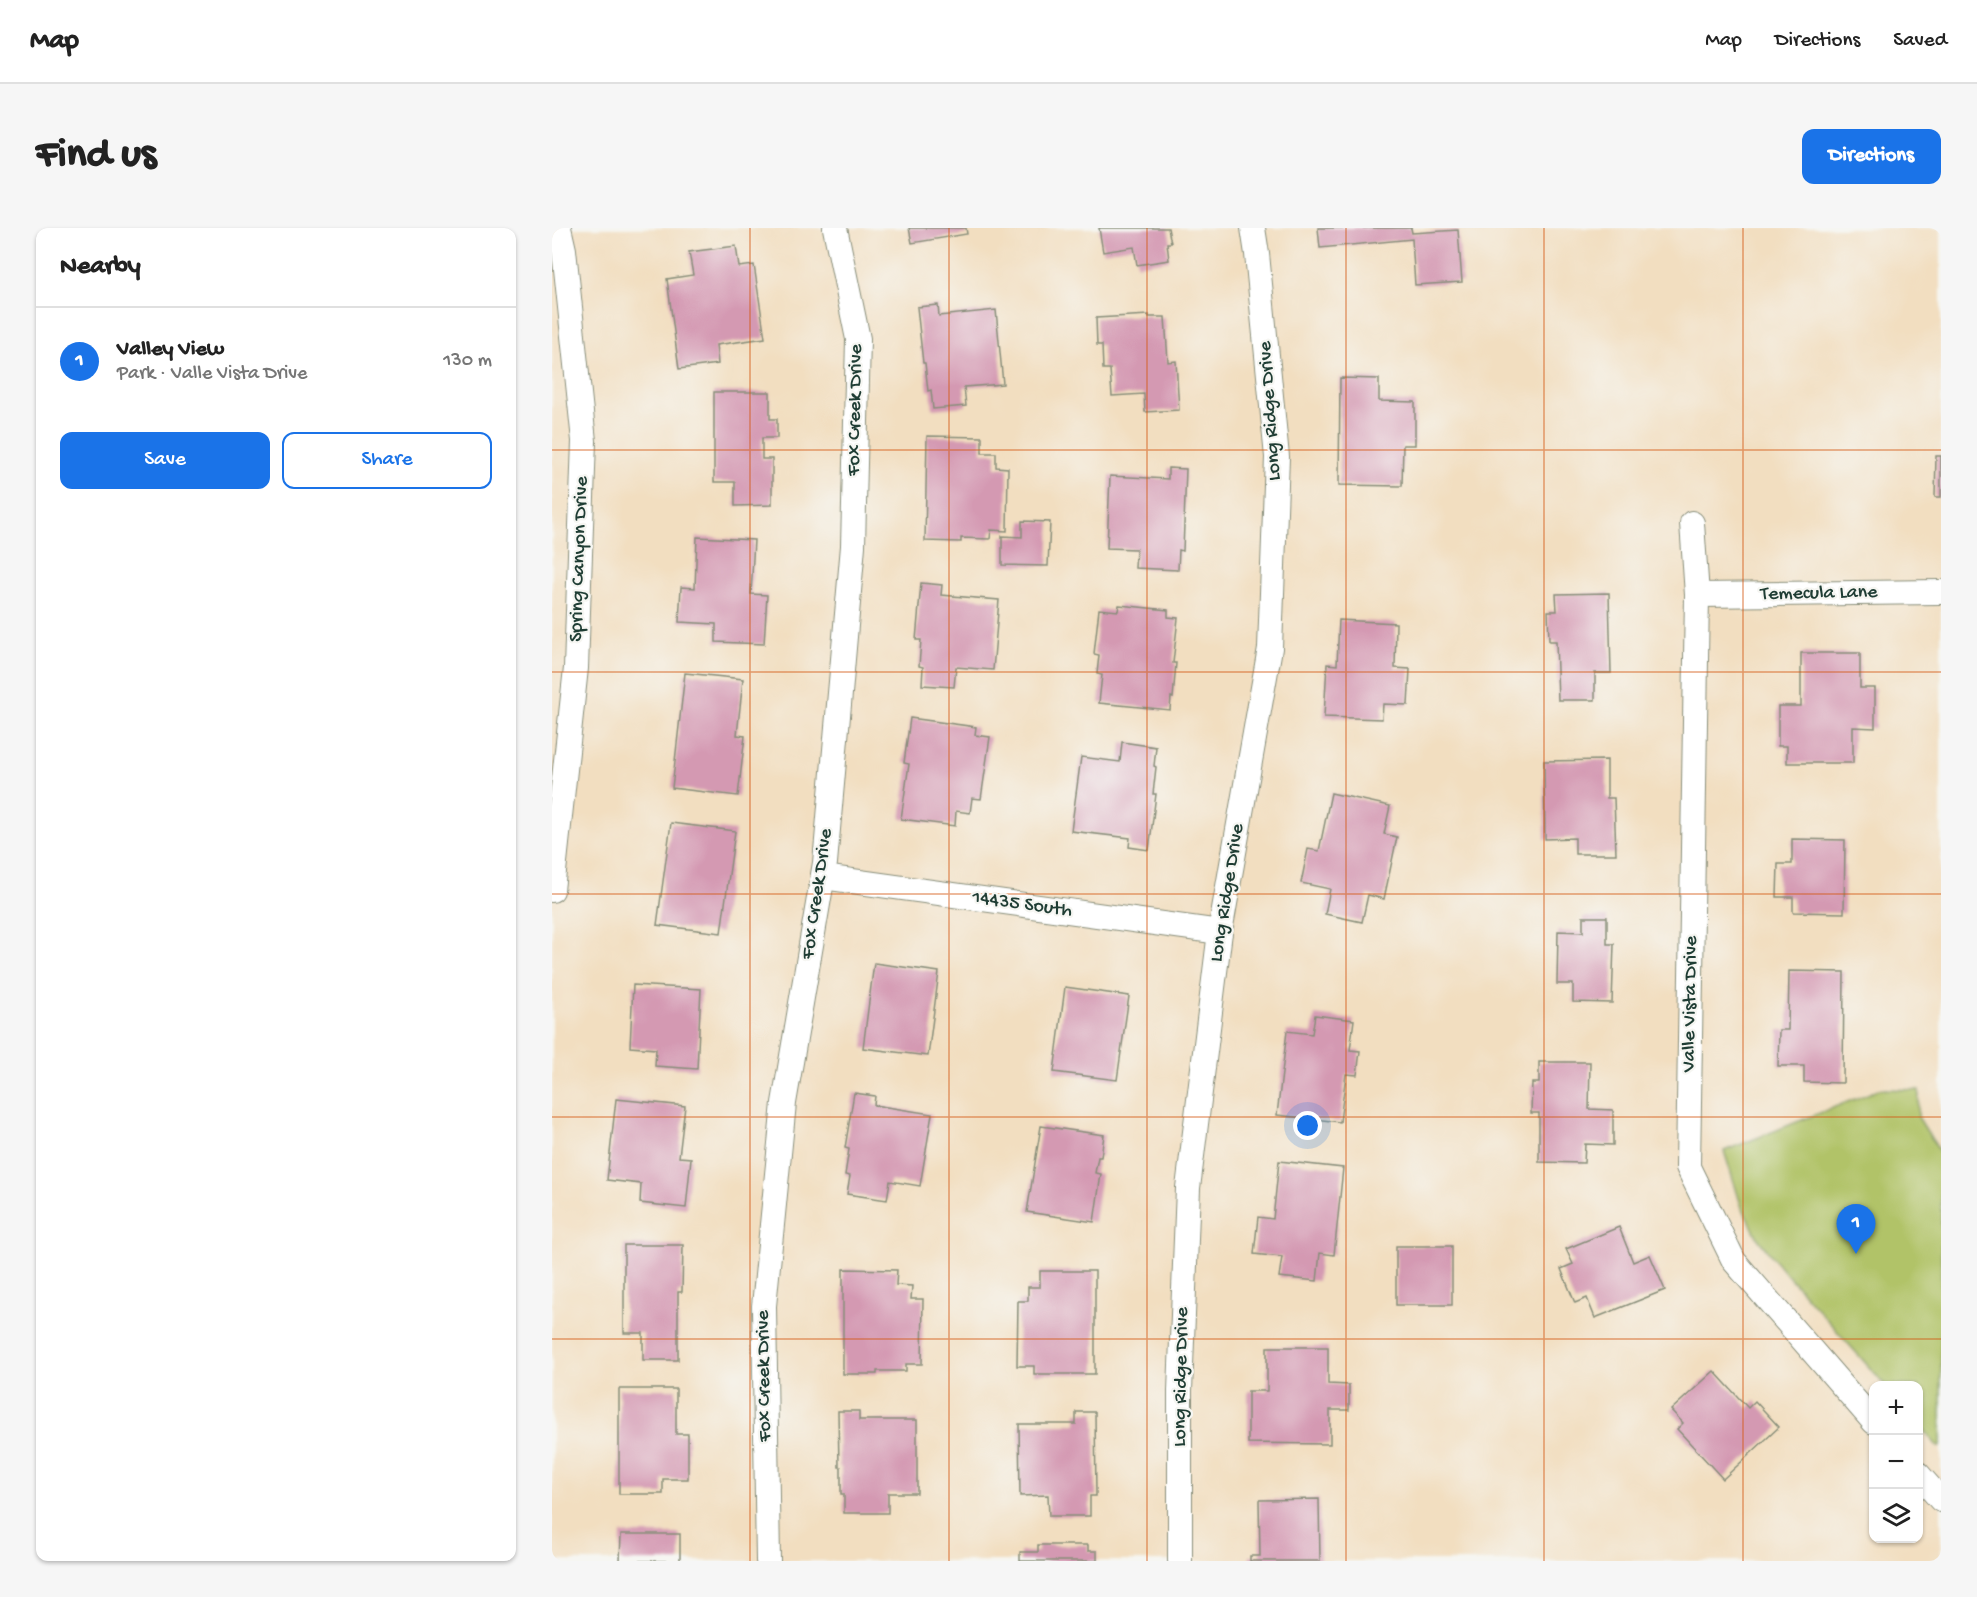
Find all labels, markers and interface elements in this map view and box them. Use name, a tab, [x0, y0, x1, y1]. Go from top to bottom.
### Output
text: Map	[30, 25, 79, 58]
text: Map	[1705, 29, 1742, 54]
text: Directions	[1775, 29, 1860, 54]
text: Saved	[1893, 29, 1947, 54]
button: Directions	[1802, 129, 1941, 184]
text: Find us	[36, 132, 156, 181]
text: Nearby	[60, 252, 141, 283]
text: Valley View	[117, 337, 224, 363]
street label: Long Ridge Drive	[1255, 340, 1287, 482]
street label: Fox Creek Drive	[843, 343, 869, 477]
text: 1	[75, 350, 84, 373]
text: 130 m	[443, 350, 492, 373]
text: Park · Valle Vista Drive	[117, 363, 307, 386]
button: Save	[60, 432, 270, 489]
button: Share	[282, 432, 492, 489]
street label: Spring Canyon Drive	[566, 475, 594, 642]
street label: Temecula Lane	[1759, 581, 1878, 607]
street label: Long Ridge Drive	[1206, 821, 1250, 964]
street label: Fox Creek Drive	[797, 827, 839, 962]
street label: 14435 South	[970, 886, 1074, 923]
street label: Valle Vista Drive	[1678, 935, 1704, 1073]
your location	[1293, 1111, 1322, 1140]
pin: 1	[1836, 1204, 1876, 1254]
street label: Long Ridge Drive	[1169, 1306, 1195, 1447]
street label: Fox Creek Drive	[752, 1309, 778, 1443]
map controls	[1869, 1381, 1923, 1543]
button: +	[1869, 1381, 1923, 1435]
button: −	[1869, 1435, 1923, 1489]
button: layers	[1869, 1489, 1923, 1543]

